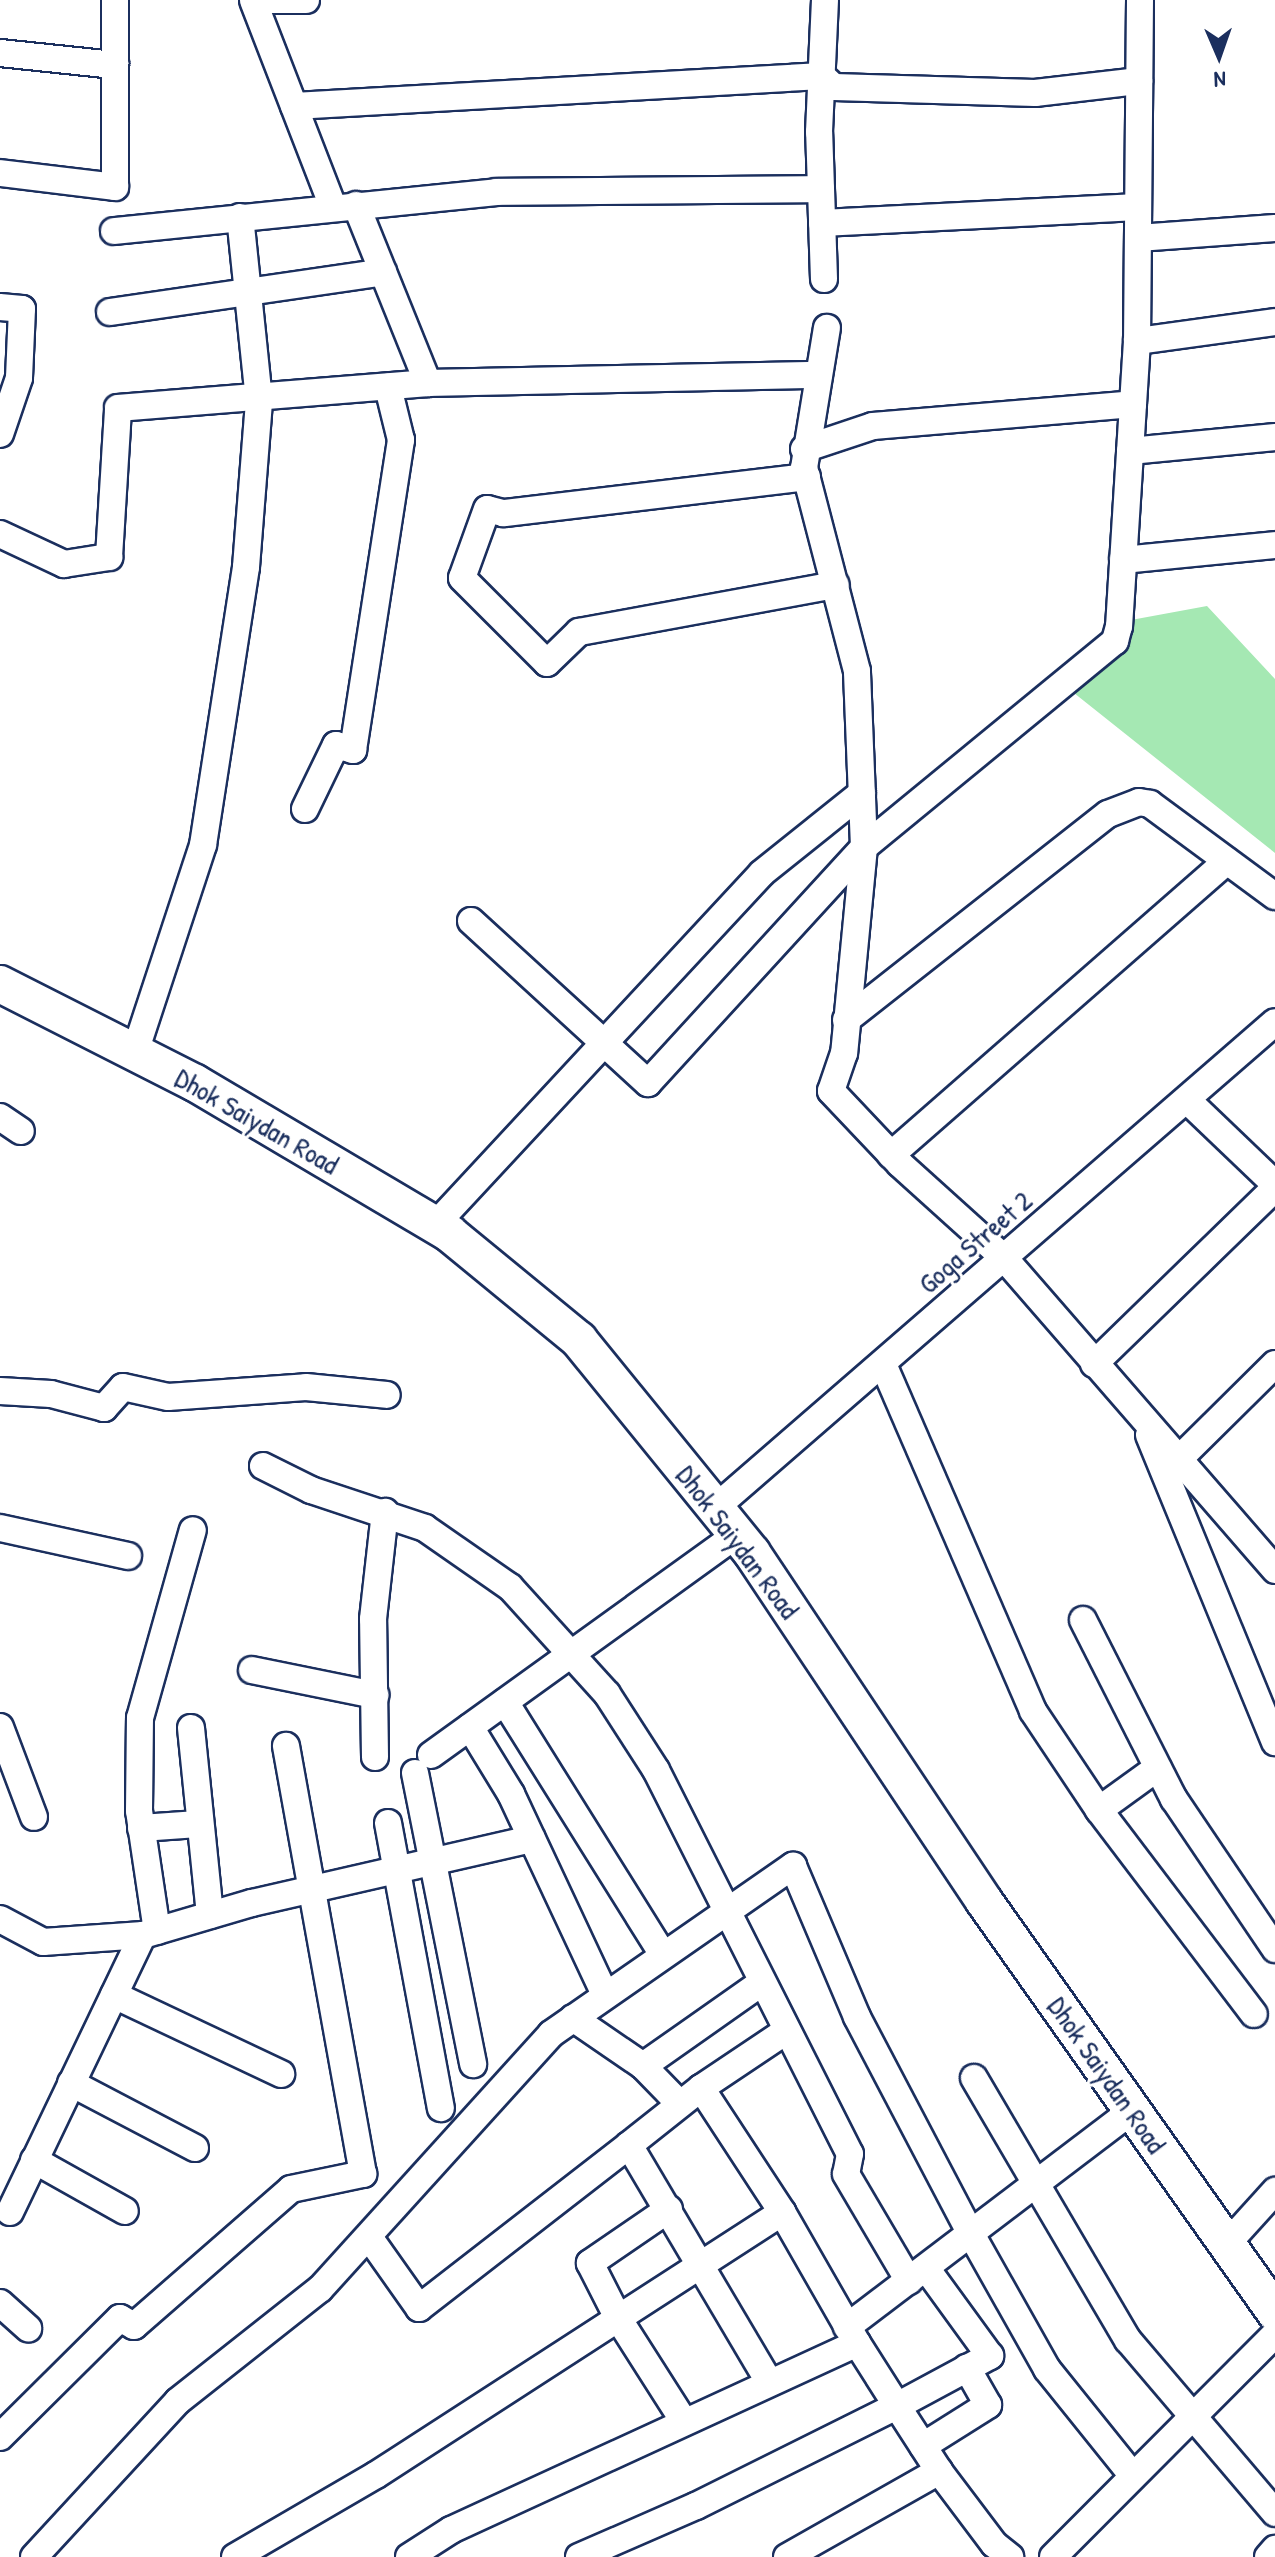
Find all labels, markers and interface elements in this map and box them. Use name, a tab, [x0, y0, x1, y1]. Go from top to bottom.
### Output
north arrow	[1179, 16, 1259, 96]
text: N	[1213, 65, 1226, 95]
street label: Dhok Saiydan Road	[169, 1061, 345, 1181]
street label: Goga Street 2	[911, 1184, 1039, 1300]
street label: Dhok Saiydan Road	[669, 1459, 807, 1625]
street label: Dhok Saiydan Road	[1041, 1990, 1173, 2160]

